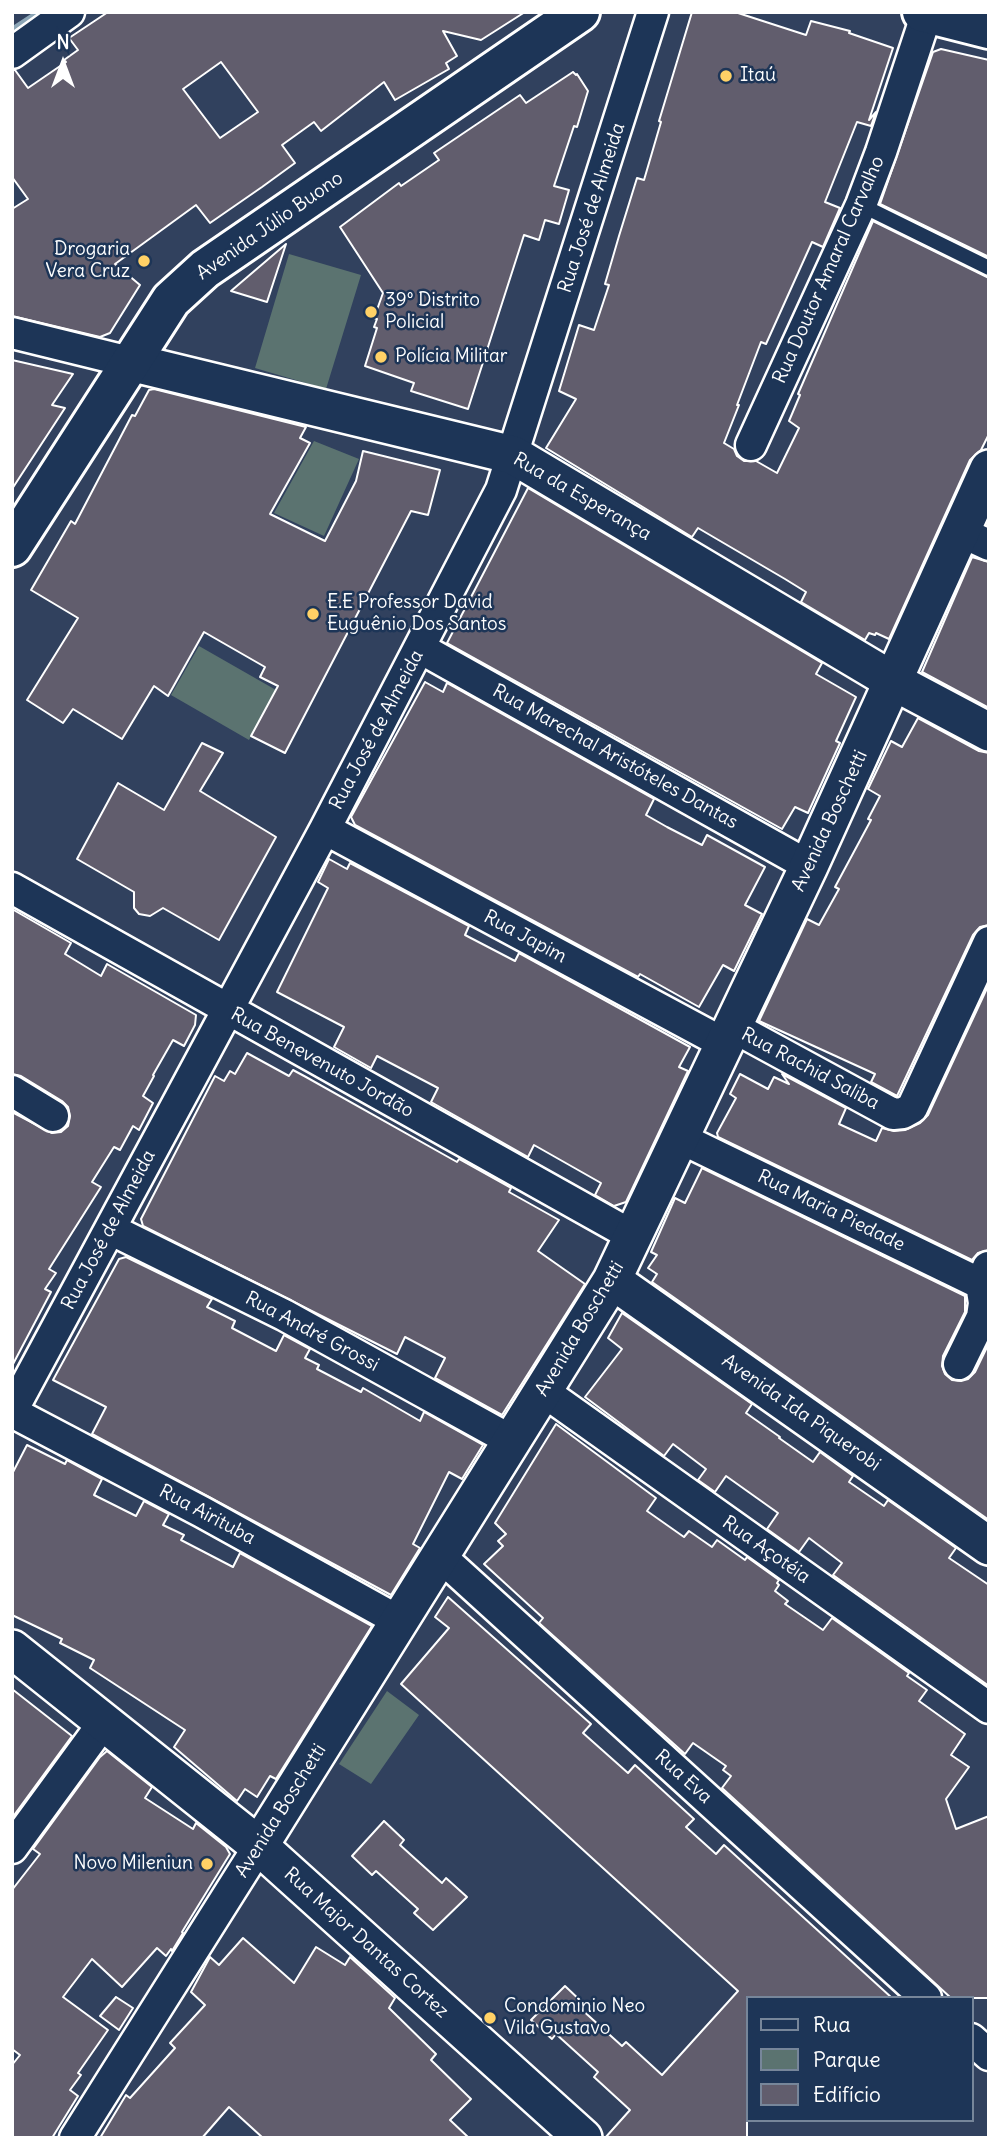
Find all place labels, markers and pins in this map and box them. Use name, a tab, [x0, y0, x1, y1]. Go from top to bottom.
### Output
place label: Itaú	[740, 65, 776, 87]
marker: Itaú	[718, 68, 734, 84]
place label: Drogaria Vera Cruz	[45, 239, 130, 283]
marker: Drogaria Vera Cruz	[136, 253, 152, 269]
place label: 39º Distrito Policial	[385, 290, 480, 334]
marker: 39º Distrito Policial	[363, 304, 379, 320]
place label: Polícia Militar	[395, 346, 508, 368]
marker: Polícia Militar	[373, 349, 389, 365]
place label: E.E Professor David Euguênio Dos Santos	[327, 592, 506, 636]
marker: E.E Professor David Euguênio Dos Santos	[305, 606, 321, 622]
place label: Novo Mileniun	[74, 1853, 193, 1875]
marker: Novo Mileniun	[199, 1856, 215, 1872]
place label: Condominio Neo Vila Gustavo	[504, 1996, 645, 2040]
marker: Condominio Neo Vila Gustavo	[482, 2010, 498, 2026]

